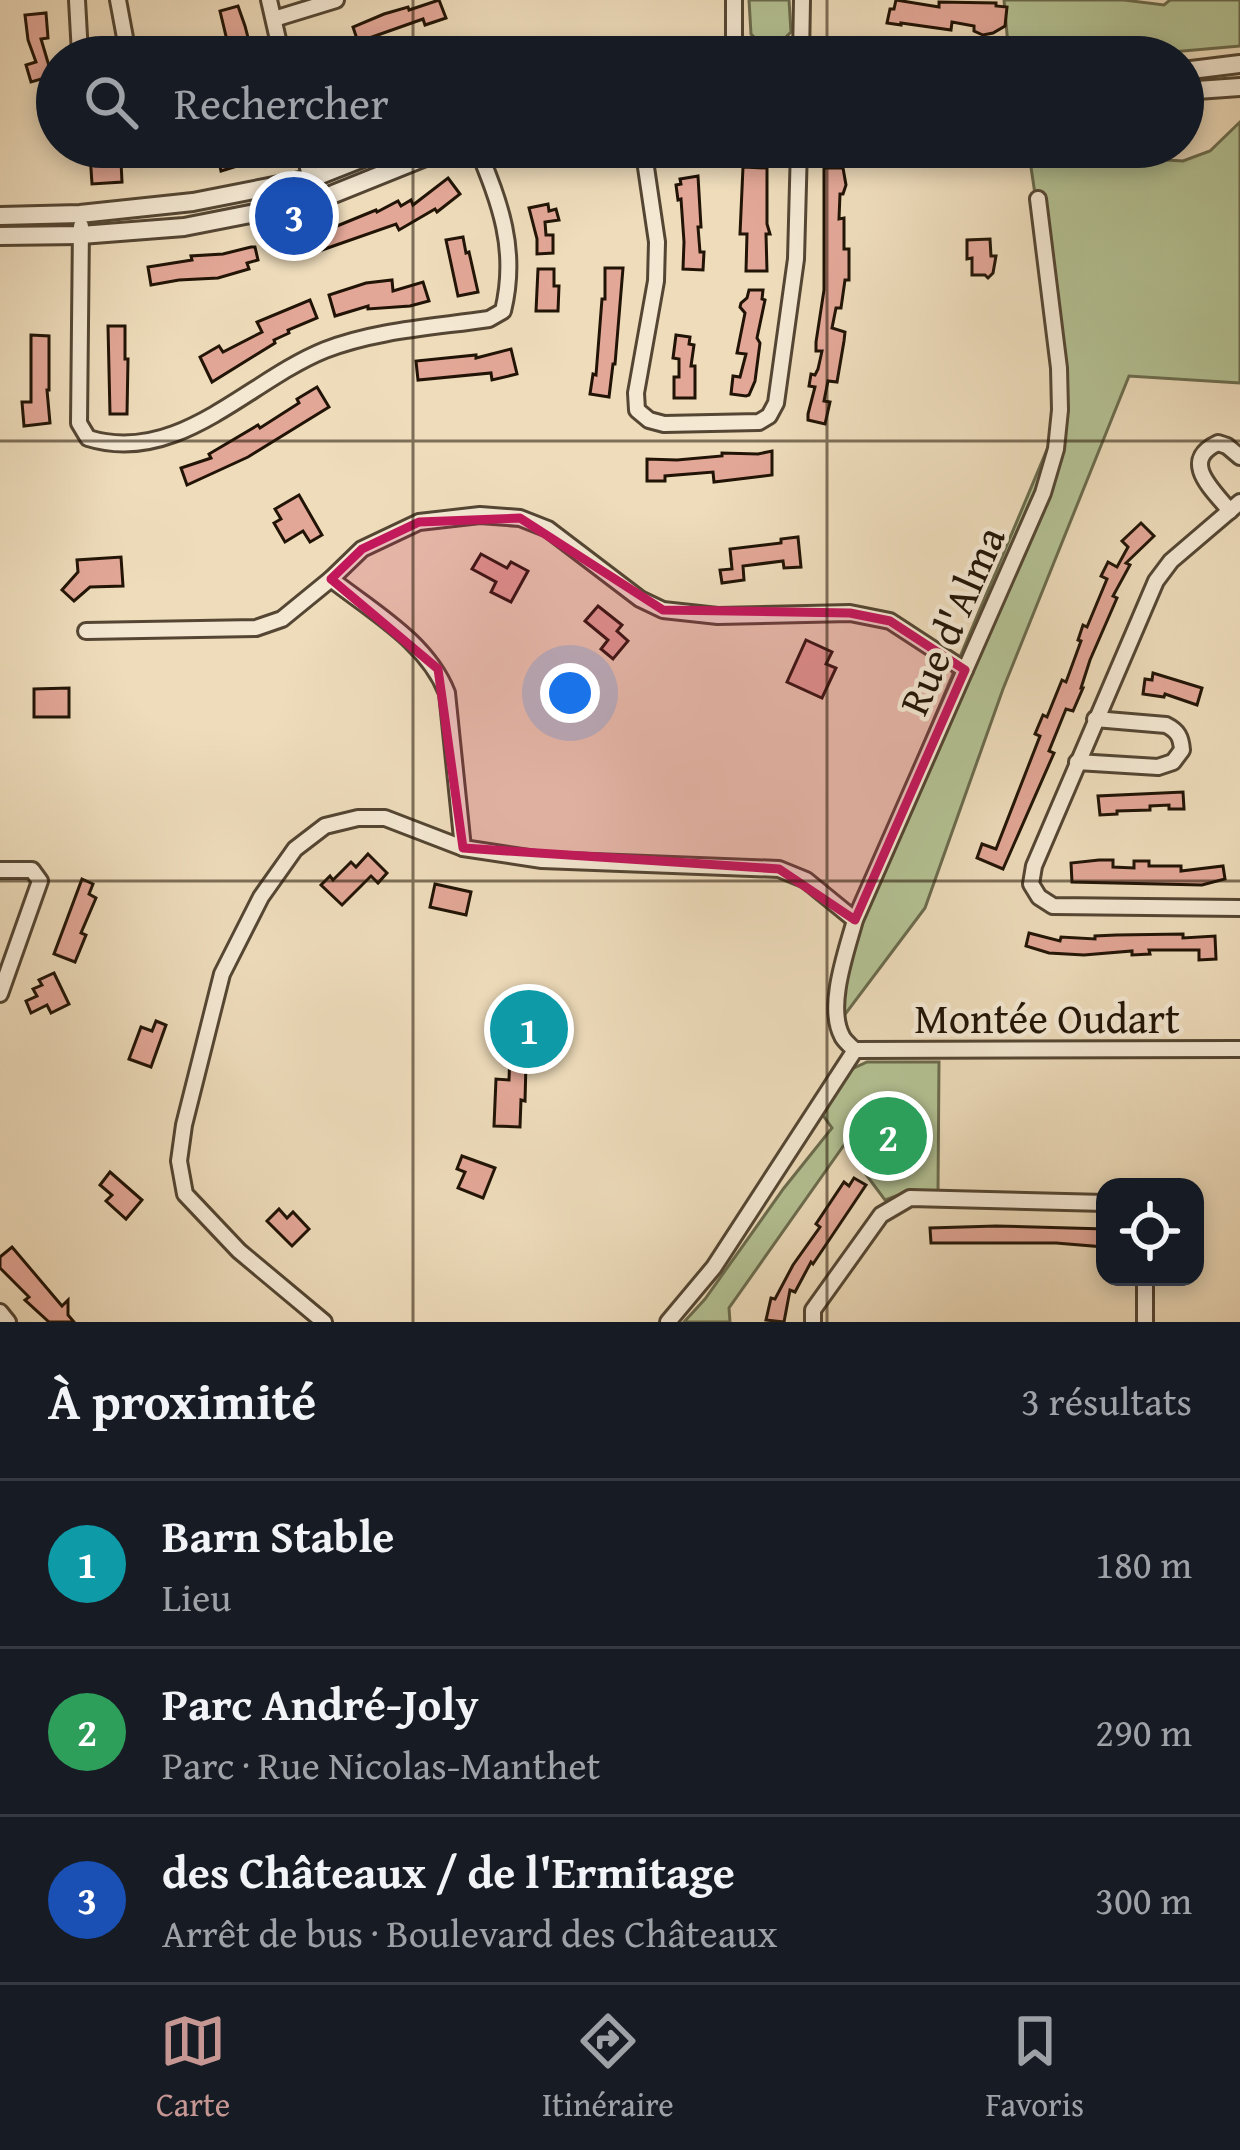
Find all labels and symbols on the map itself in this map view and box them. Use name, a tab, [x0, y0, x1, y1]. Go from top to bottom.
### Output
pin: 3	[255, 171, 333, 261]
street label: Rue d'Alma	[882, 516, 1020, 724]
your location	[540, 663, 600, 723]
pin: 1	[490, 984, 568, 1074]
street label: Montée Oudart	[914, 987, 1180, 1048]
pin: 2	[849, 1091, 927, 1181]

